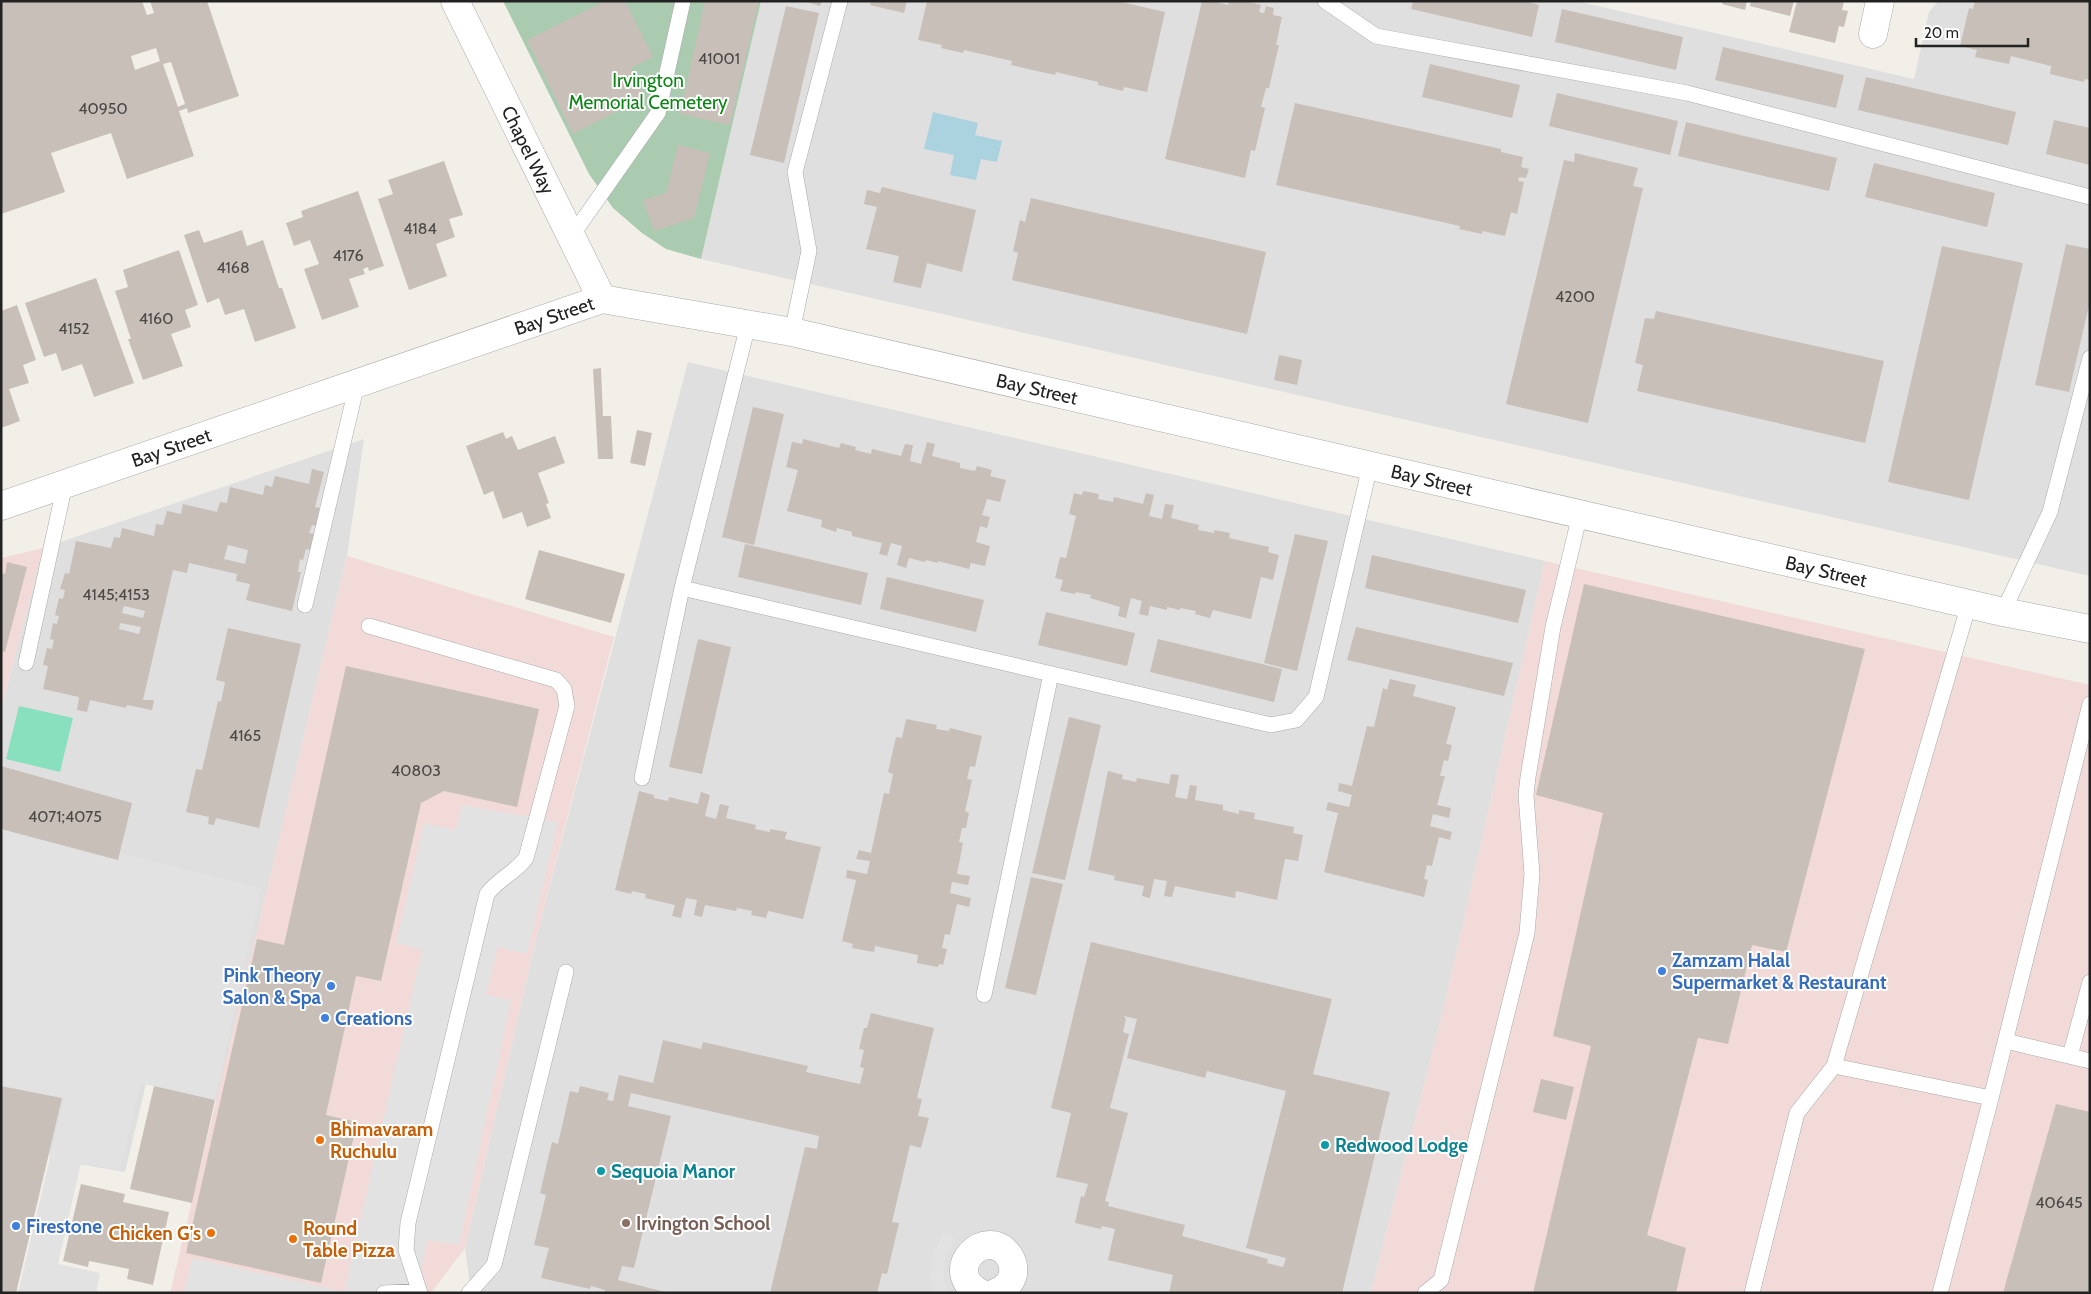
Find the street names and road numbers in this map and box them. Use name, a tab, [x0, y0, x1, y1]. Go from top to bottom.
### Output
street label: Chapel Way	[497, 102, 560, 198]
street label: Bay Street	[511, 291, 598, 340]
street label: Bay Street	[994, 368, 1081, 409]
street label: Bay Street	[128, 423, 215, 472]
street label: Bay Street	[1389, 459, 1475, 501]
street label: Bay Street	[1783, 551, 1870, 592]

